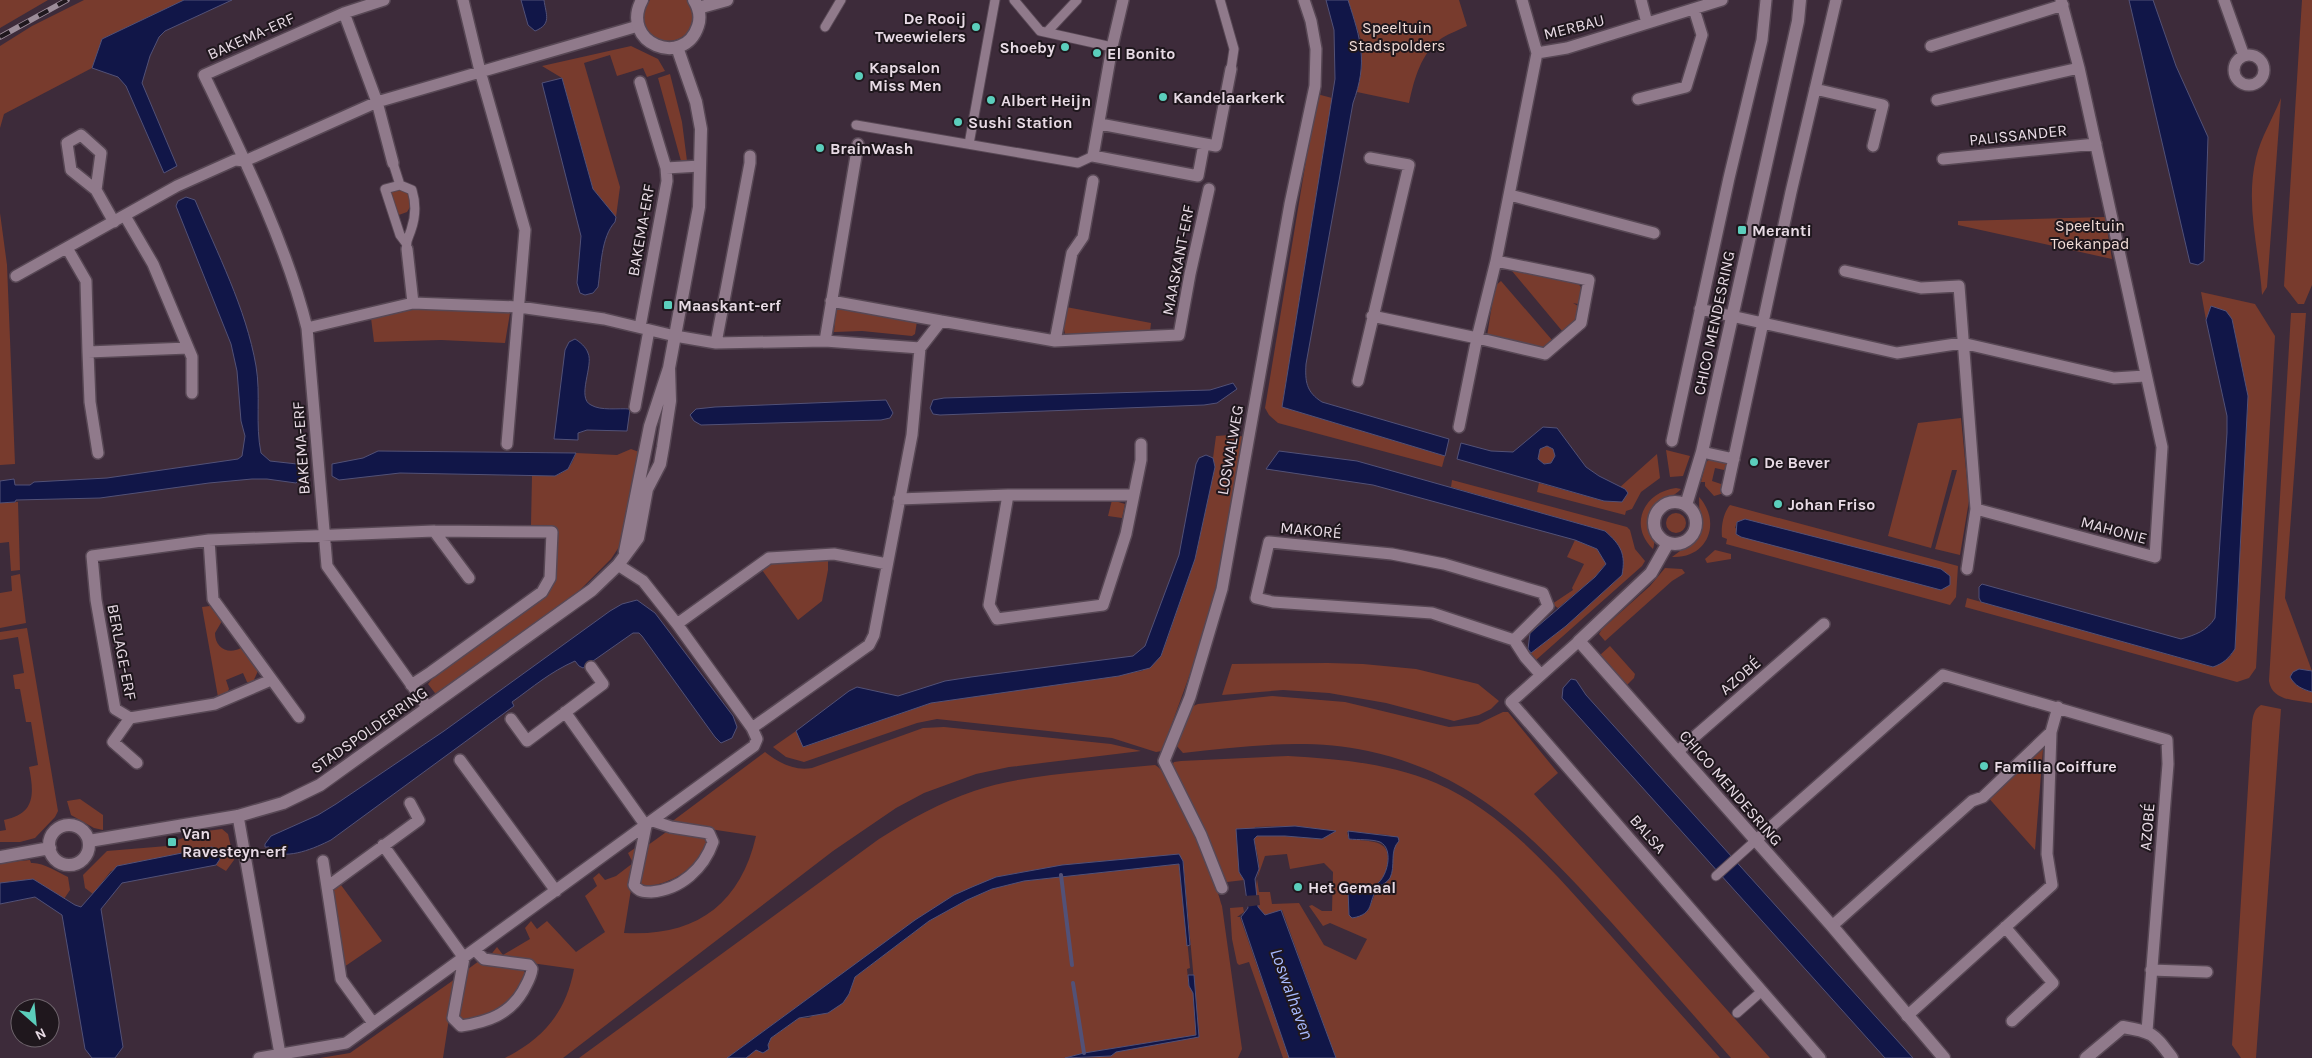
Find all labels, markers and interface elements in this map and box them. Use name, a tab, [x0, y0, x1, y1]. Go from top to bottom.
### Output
street label: BAKEMA-ERF	[204, 8, 298, 64]
place label: De Rooij Tweewielers	[875, 9, 966, 46]
street label: MERBAU	[1542, 10, 1606, 44]
park label: Speeltuin Stadspolders	[1349, 18, 1445, 55]
marker: De Rooij Tweewielers	[970, 21, 982, 33]
place label: Shoeby	[999, 38, 1055, 57]
marker: Shoeby	[1059, 41, 1071, 53]
place label: El Bonito	[1107, 44, 1175, 63]
marker: El Bonito	[1091, 47, 1103, 59]
place label: Kapsalon Miss Men	[869, 58, 942, 95]
marker: Kapsalon Miss Men	[853, 70, 865, 82]
place label: Kandelaarkerk	[1173, 88, 1285, 107]
place label: Albert Heijn	[1001, 91, 1091, 110]
marker: Kandelaarkerk	[1157, 91, 1169, 103]
marker: Albert Heijn	[985, 94, 997, 106]
place label: Sushi Station	[968, 113, 1072, 132]
marker: Sushi Station	[952, 116, 964, 128]
street label: PALISSANDER	[1968, 120, 2068, 150]
place label: BrainWash	[830, 139, 914, 158]
marker: BrainWash	[814, 142, 826, 154]
street label: BAKEMA-ERF	[624, 182, 658, 278]
street label: MAASKANT-ERF	[1158, 203, 1198, 317]
park label: Speeltuin Toekanpad	[2051, 216, 2129, 253]
place label: Meranti	[1752, 221, 1812, 240]
marker: Meranti	[1736, 224, 1748, 236]
street label: CHICO MENDESRING	[1689, 249, 1739, 397]
place label: Maaskant-erf	[678, 296, 781, 315]
marker: Maaskant-erf	[662, 299, 674, 311]
street label: BAKEMA-ERF	[288, 401, 314, 495]
street label: LOSWALWEG	[1213, 404, 1247, 496]
place label: De Bever	[1764, 453, 1830, 472]
marker: De Bever	[1748, 456, 1760, 468]
place label: Johan Friso	[1788, 495, 1875, 514]
marker: Johan Friso	[1772, 498, 1784, 510]
street label: MAHONIE	[2079, 512, 2149, 548]
street label: MAKORÉ	[1279, 518, 1343, 542]
street label: BERLAGE-ERF	[103, 602, 141, 702]
street label: AZOBÉ	[1716, 653, 1764, 699]
street label: STADSPOLDERRING	[307, 683, 431, 777]
street label: CHICO MENDESRING	[1676, 726, 1786, 850]
place label: Familia Coiffure	[1994, 757, 2117, 776]
marker: Familia Coiffure	[1978, 760, 1990, 772]
street label: AZOBÉ	[2135, 802, 2159, 852]
street label: BALSA	[1626, 811, 1670, 857]
place label: Van Ravesteyn-erf	[182, 824, 286, 861]
marker: Van Ravesteyn-erf	[166, 836, 178, 848]
place label: Het Gemaal	[1308, 878, 1396, 897]
marker: Het Gemaal	[1292, 881, 1304, 893]
water label: Loswalhaven	[1265, 945, 1319, 1043]
north arrow	[10, 998, 60, 1048]
text: N	[32, 1024, 49, 1044]

